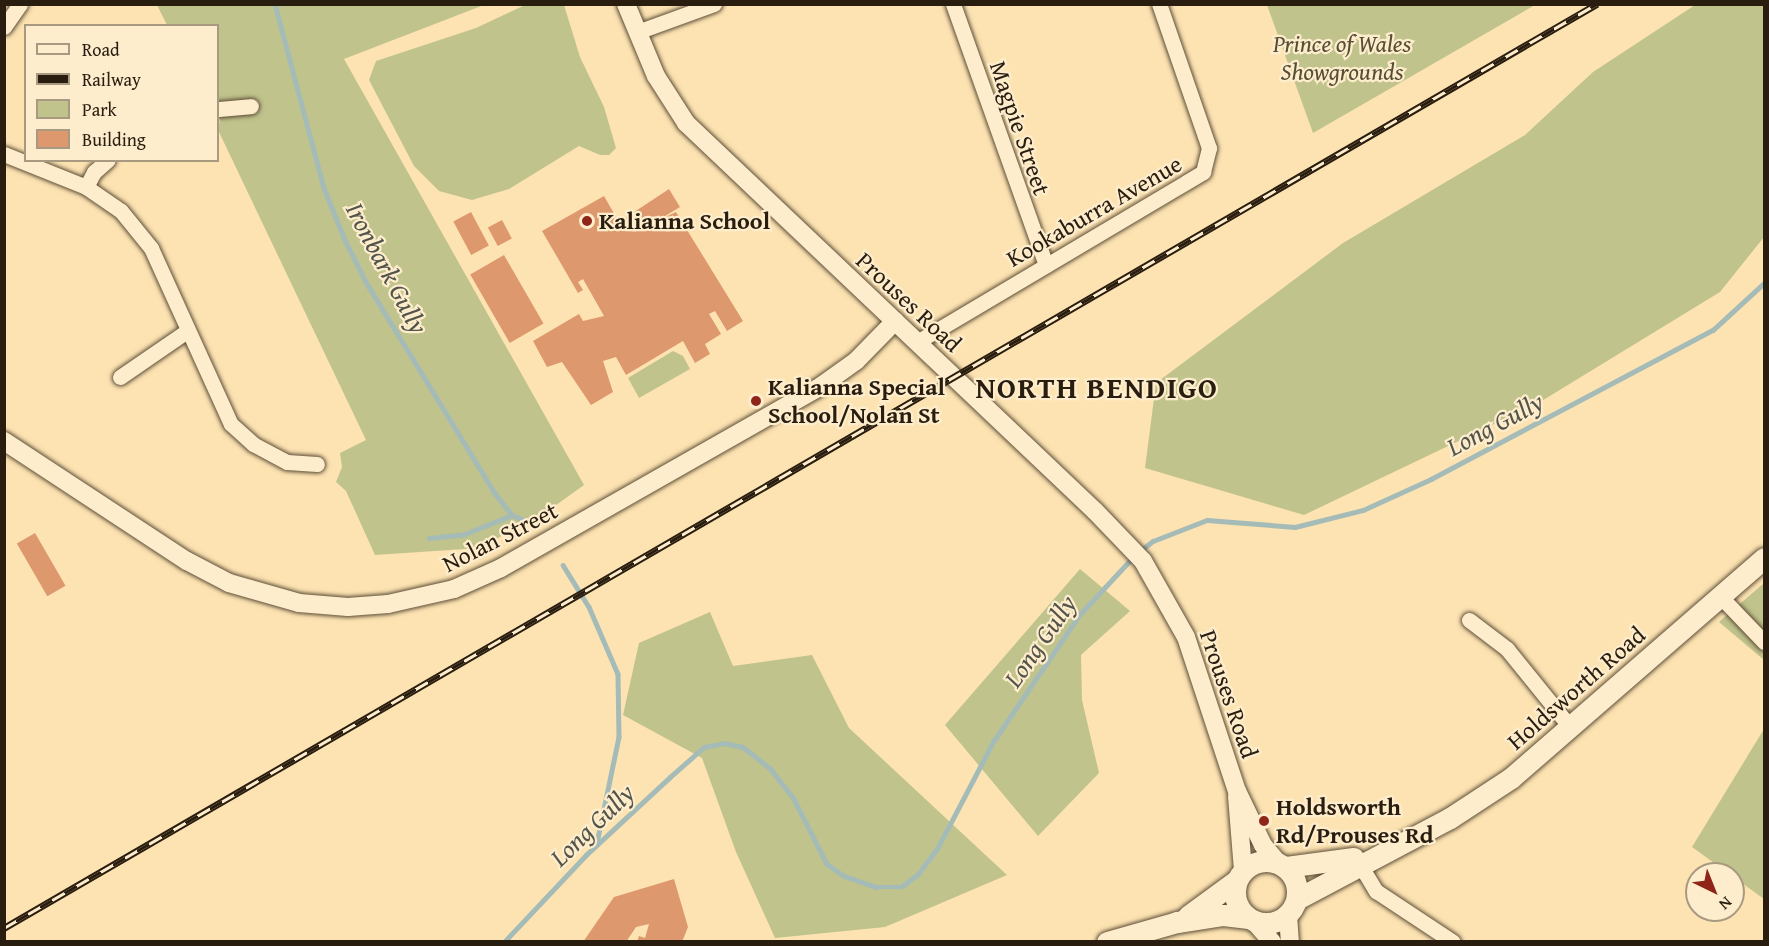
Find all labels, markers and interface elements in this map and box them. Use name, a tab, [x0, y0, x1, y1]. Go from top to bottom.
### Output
legend	[24, 24, 219, 162]
park label: Prince of Wales Showgrounds	[1273, 30, 1411, 86]
text: Road	[82, 36, 120, 63]
street label: Magpie Street	[984, 57, 1056, 199]
text: Railway	[82, 66, 141, 93]
text: Park	[82, 96, 117, 123]
text: Building	[82, 126, 146, 153]
street label: Kookaburra Avenue	[1001, 149, 1187, 273]
water label: Ironbark Gully	[339, 197, 435, 339]
place label: Kalianna School	[599, 207, 770, 235]
marker: Kalianna School	[580, 214, 594, 228]
street label: Prouses Road	[850, 246, 968, 358]
district label: NORTH BENDIGO	[976, 369, 1218, 405]
place label: Kalianna Special School/Nolan St	[768, 373, 945, 429]
water label: Long Gully	[1441, 386, 1549, 462]
marker: Kalianna Special School/Nolan St	[749, 394, 763, 408]
street label: Nolan Street	[438, 496, 562, 578]
water label: Long Gully	[997, 589, 1083, 693]
street label: Holdsworth Road	[1501, 620, 1651, 756]
street label: Prouses Road	[1194, 626, 1264, 762]
water label: Long Gully	[543, 777, 641, 873]
place label: Holdsworth Rd/Prouses Rd	[1276, 793, 1434, 849]
marker: Holdsworth Rd/Prouses Rd	[1257, 814, 1271, 828]
north arrow	[1685, 862, 1745, 922]
text: N	[1714, 891, 1738, 916]

